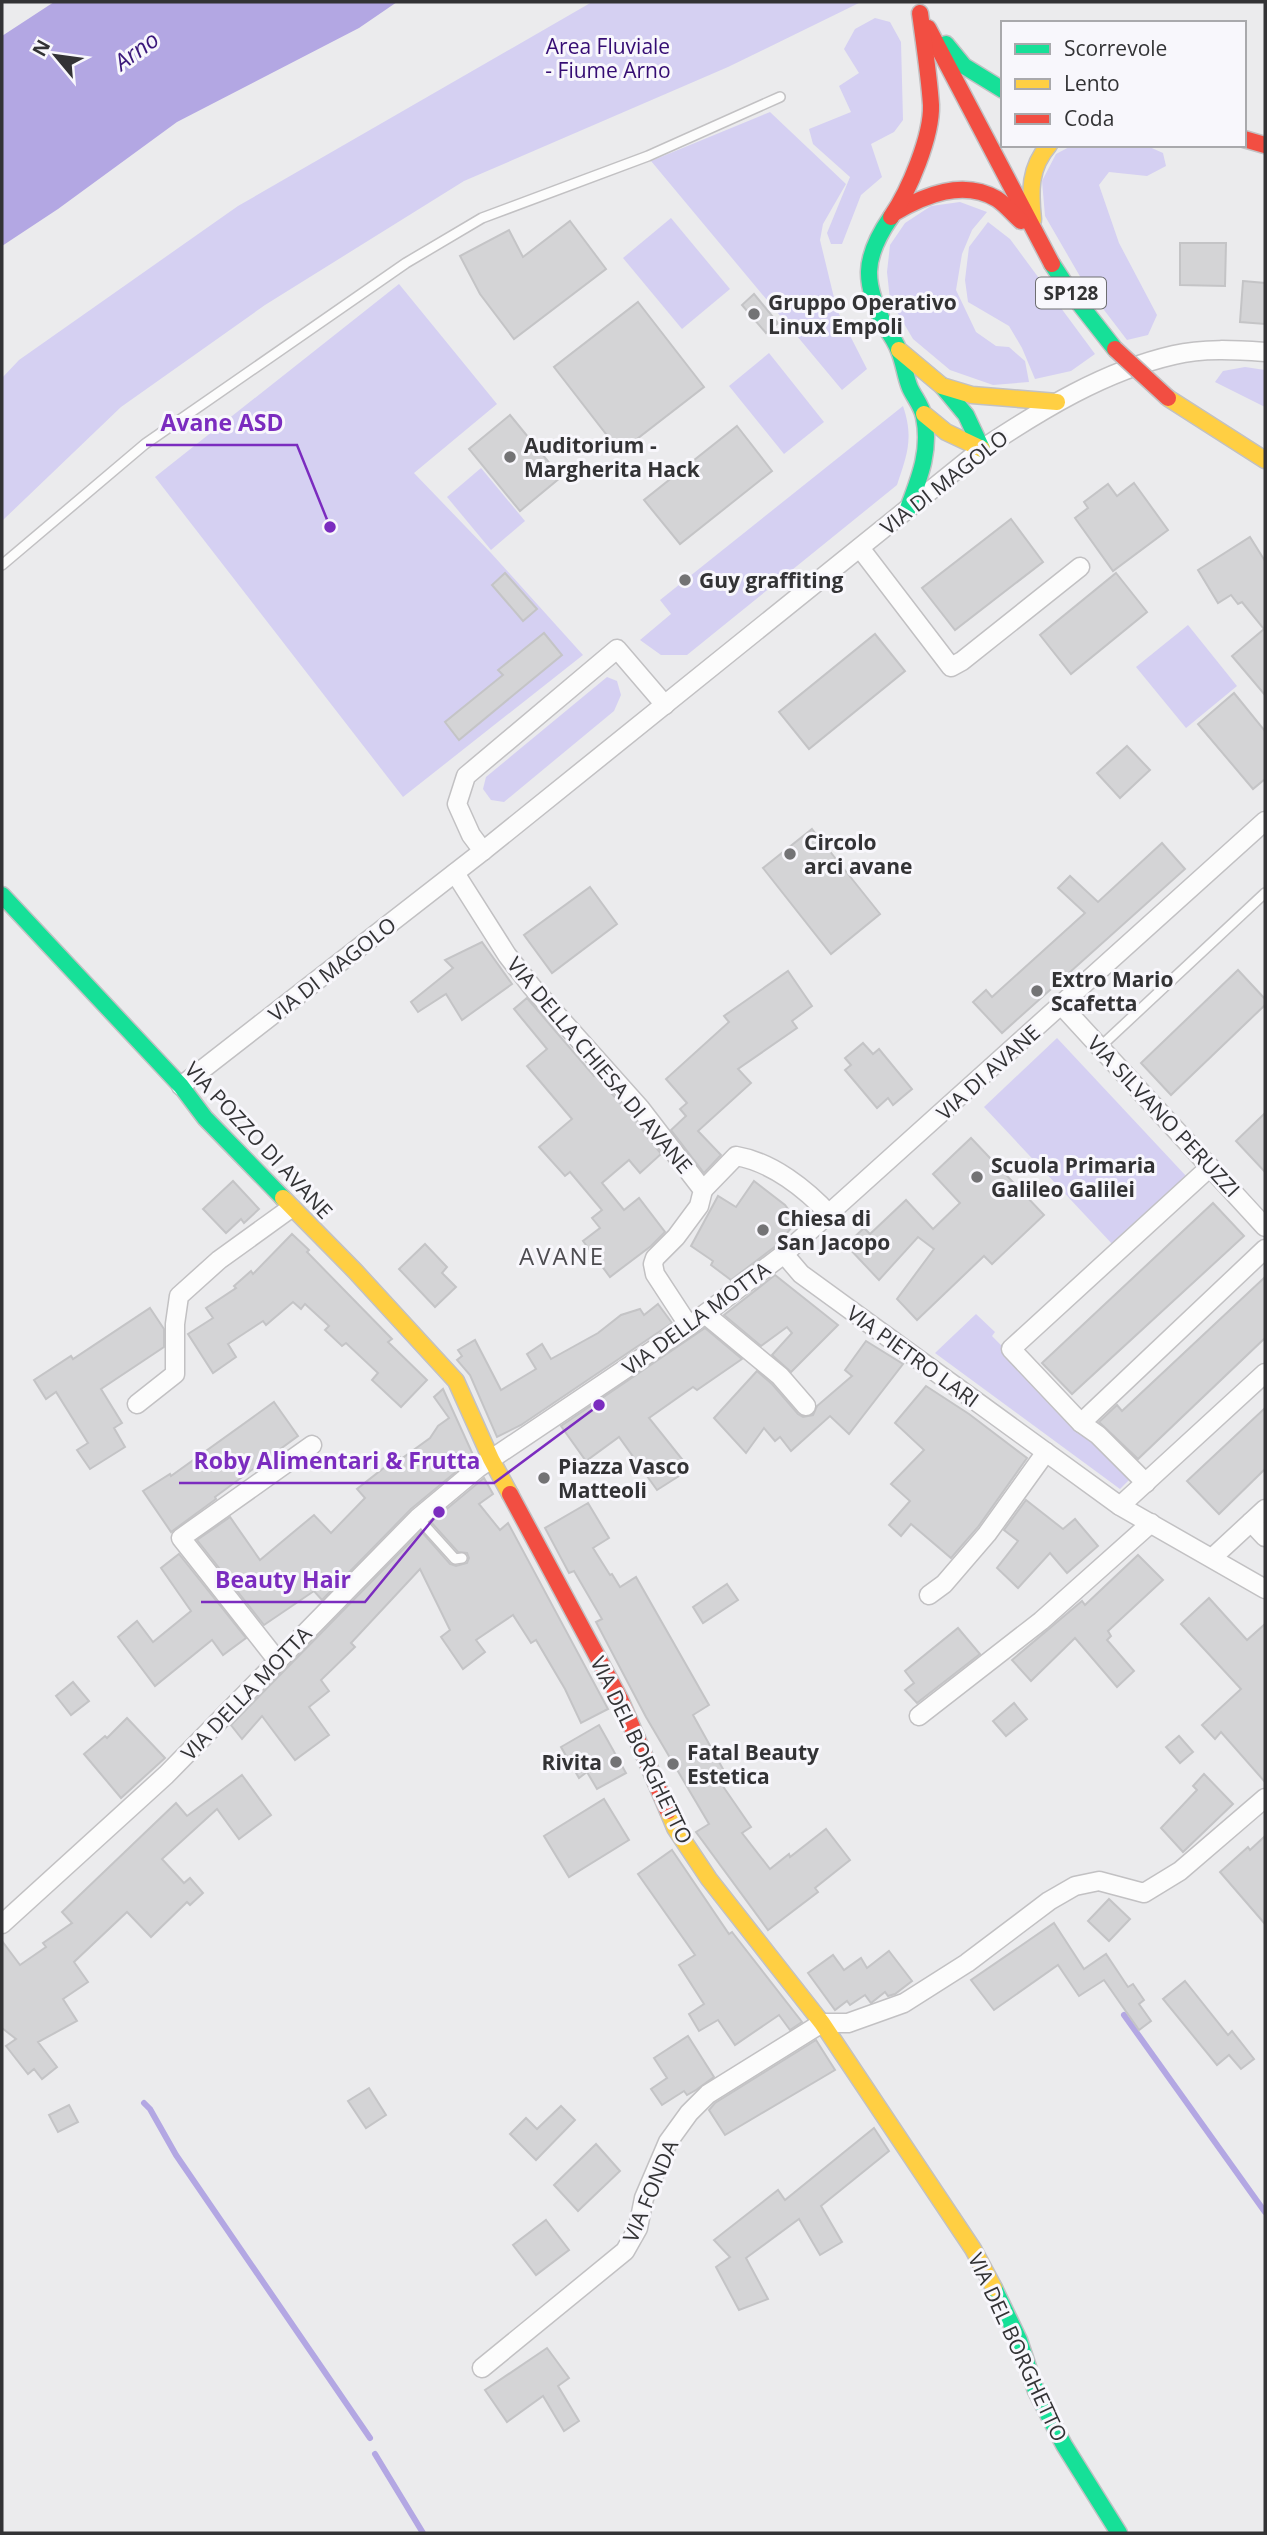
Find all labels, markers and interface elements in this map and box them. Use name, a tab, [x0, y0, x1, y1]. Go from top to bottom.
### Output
north arrow	[21, 21, 91, 91]
legend	[1001, 21, 1246, 147]
water label: Arno	[105, 23, 165, 78]
park label: Area Fluviale - Fiume Arno	[545, 32, 671, 84]
text: Scorrevole	[1064, 34, 1167, 62]
text: N	[26, 35, 56, 61]
text: Lento	[1064, 69, 1120, 97]
text: Coda	[1064, 104, 1114, 132]
road number: SP128	[1036, 278, 1106, 308]
place label: Gruppo Operativo Linux Empoli	[768, 288, 957, 340]
marker: Gruppo Operativo Linux Empoli	[746, 306, 762, 322]
callout: Avane ASD	[146, 401, 297, 445]
text: Avane ASD	[160, 406, 284, 438]
street label: VIA DI MAGOLO	[874, 423, 1014, 541]
place label: Auditorium - Margherita Hack	[524, 431, 701, 483]
marker: Auditorium - Margherita Hack	[502, 449, 518, 465]
place label: Guy graffiting	[699, 566, 843, 594]
marker: Guy graffiting	[677, 572, 693, 588]
place label: Circolo arci avane	[804, 828, 912, 880]
marker: Circolo arci avane	[782, 846, 798, 862]
street label: VIA DI MAGOLO	[262, 910, 402, 1028]
street label: VIA DELLA CHIESA DI AVANE	[501, 951, 699, 1179]
place label: Extro Mario Scafetta	[1051, 965, 1173, 1017]
marker: Extro Mario Scafetta	[1029, 983, 1045, 999]
street label: VIA DI AVANE	[930, 1018, 1046, 1126]
street label: VIA SILVANO PERUZZI	[1082, 1029, 1246, 1203]
street label: VIA POZZO DI AVANE	[179, 1055, 339, 1225]
place label: Scuola Primaria Galileo Galilei	[991, 1151, 1156, 1203]
marker: Scuola Primaria Galileo Galilei	[969, 1169, 985, 1185]
place label: Chiesa di San Jacopo	[777, 1204, 890, 1256]
marker: Chiesa di San Jacopo	[755, 1222, 771, 1238]
district label: AVANE	[519, 1239, 605, 1272]
street label: VIA DELLA MOTTA	[616, 1254, 776, 1381]
street label: VIA PIETRO LARI	[841, 1299, 985, 1413]
callout: Roby Alimentari & Frutta	[179, 1439, 494, 1483]
text: Roby Alimentari & Frutta	[194, 1444, 480, 1476]
place label: Piazza Vasco Matteoli	[558, 1452, 689, 1504]
marker: Piazza Vasco Matteoli	[536, 1470, 552, 1486]
callout: Beauty Hair	[201, 1558, 365, 1602]
text: Beauty Hair	[215, 1563, 351, 1595]
street label: VIA DELLA MOTTA	[175, 1619, 318, 1766]
street label: VIA DEL BORGHETTO	[584, 1652, 700, 1848]
place label: Fatal Beauty Estetica	[687, 1738, 819, 1790]
place label: Rivita	[542, 1748, 602, 1776]
marker: Rivita	[608, 1754, 624, 1770]
marker: Fatal Beauty Estetica	[665, 1756, 681, 1772]
street label: VIA FONDA	[616, 2135, 684, 2246]
street label: VIA DEL BORGHETTO	[962, 2248, 1074, 2446]

